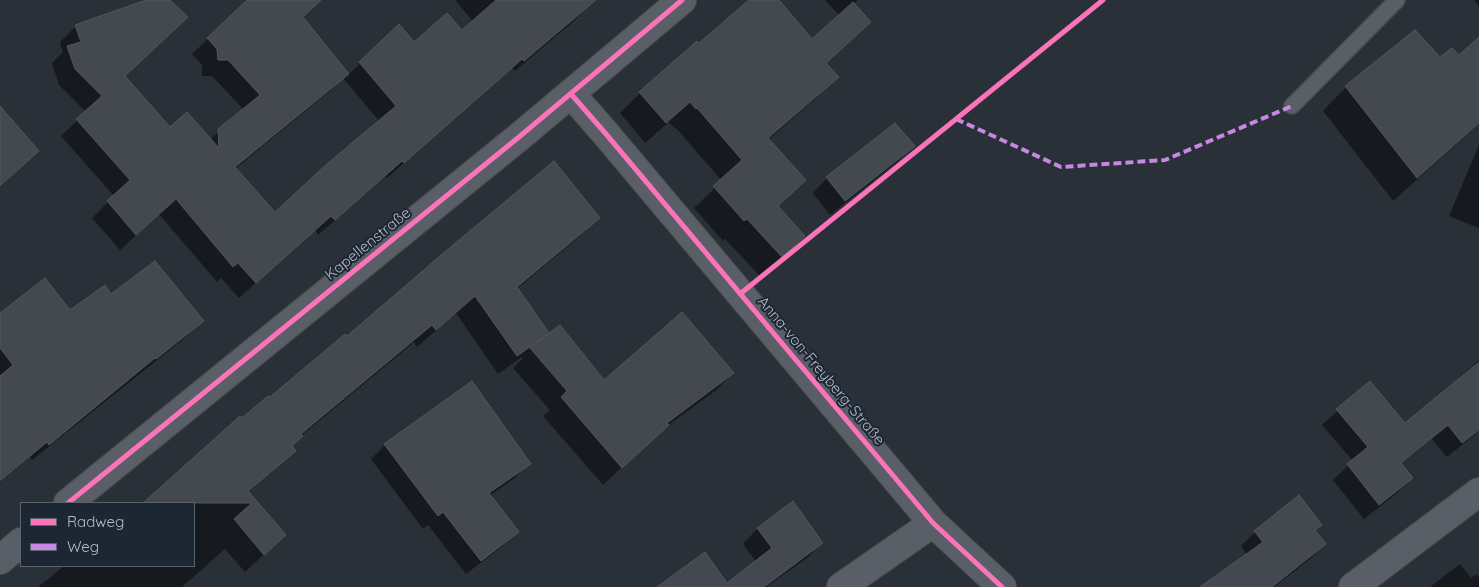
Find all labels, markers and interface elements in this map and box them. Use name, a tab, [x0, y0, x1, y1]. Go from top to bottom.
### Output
street label: Kapellenstraße	[322, 204, 414, 284]
street label: Anna-von-Freyberg-Straße	[754, 293, 888, 449]
legend	[20, 502, 195, 567]
text: Radweg	[67, 512, 124, 531]
text: Weg	[67, 537, 99, 556]

